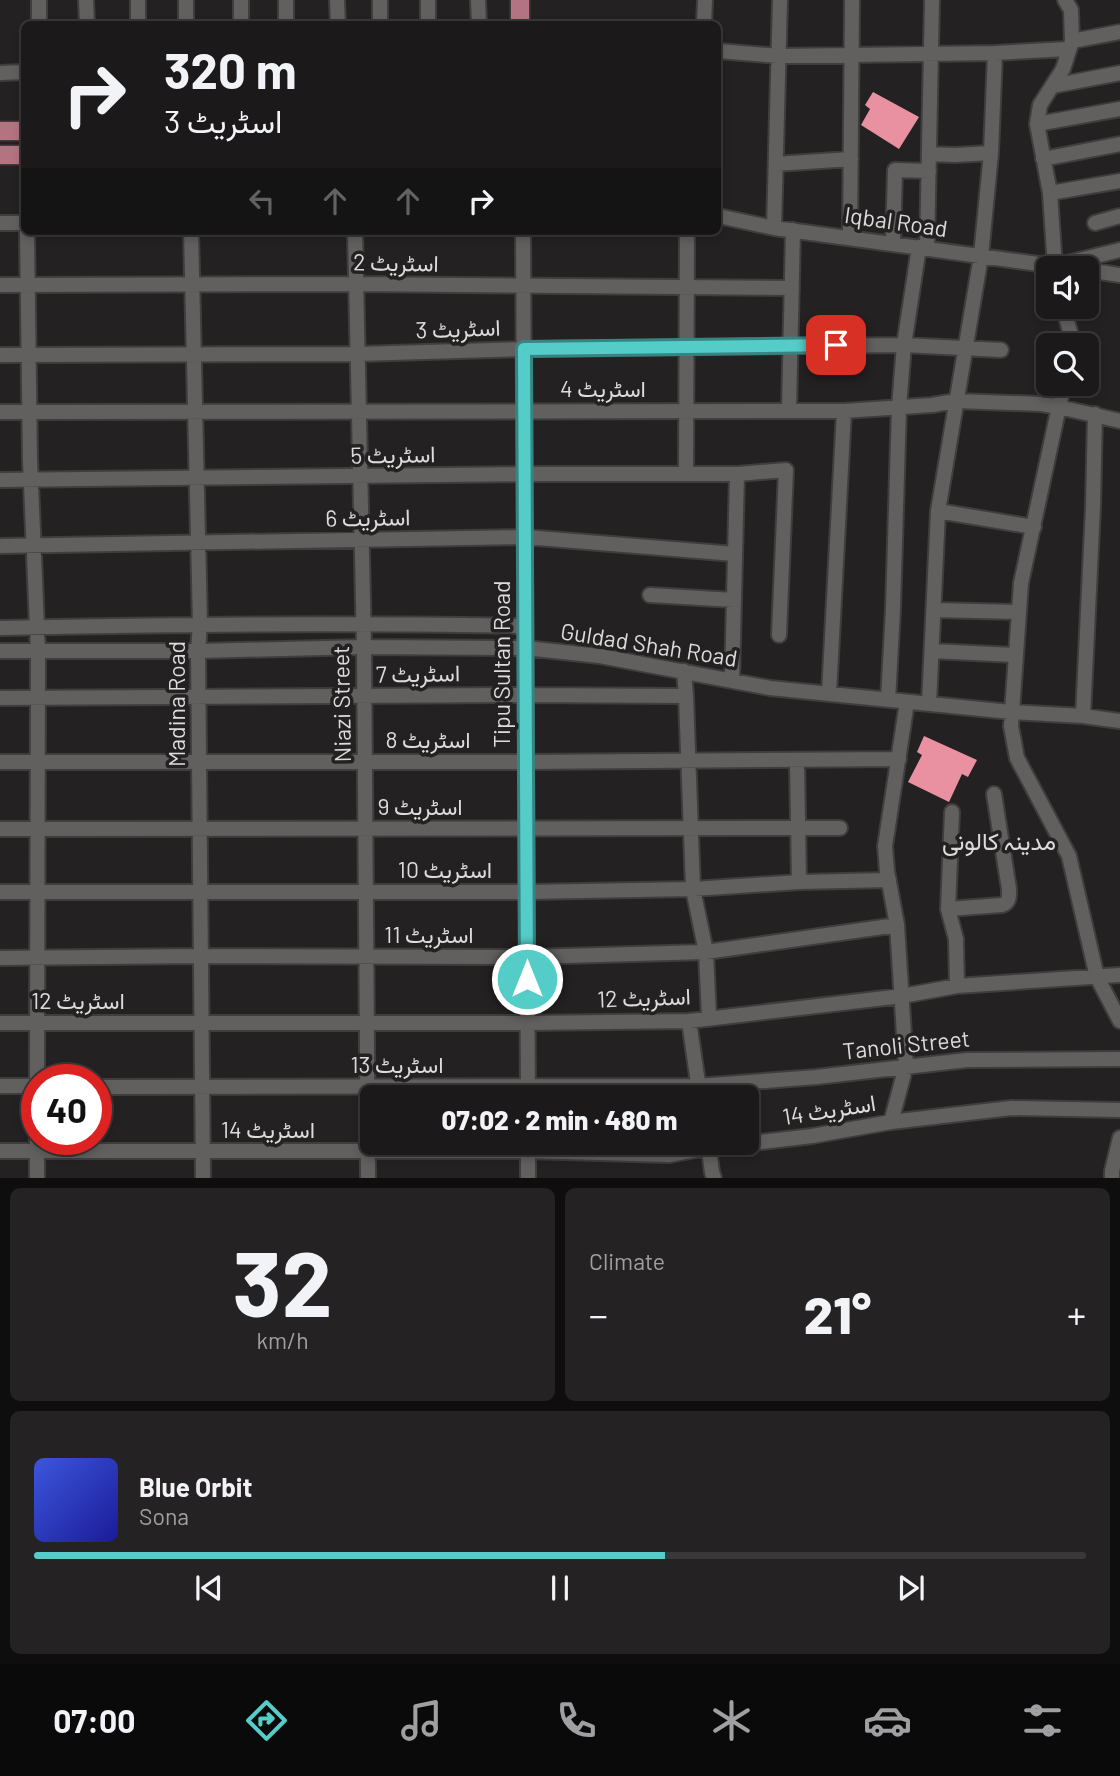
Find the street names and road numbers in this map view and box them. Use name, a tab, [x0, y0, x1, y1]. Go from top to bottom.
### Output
street label: Iqbal Road	[843, 200, 949, 242]
street label: اسٹریٹ 2	[353, 247, 439, 279]
street label: اسٹریٹ 3	[415, 313, 501, 345]
street label: اسٹریٹ 4	[560, 374, 646, 404]
street label: اسٹریٹ 5	[350, 439, 436, 471]
street label: اسٹریٹ 6	[325, 502, 411, 534]
street label: Tipu Sultan Road	[487, 580, 515, 748]
street label: Guldad Shah Road	[559, 616, 739, 672]
street label: Madina Road	[162, 641, 190, 767]
street label: Niazi Street	[326, 645, 356, 763]
street label: اسٹریٹ 7	[376, 658, 460, 690]
street label: اسٹریٹ 8	[385, 725, 471, 755]
street label: اسٹریٹ 9	[377, 792, 463, 822]
street label: اسٹریٹ 10	[398, 855, 492, 885]
street label: اسٹریٹ 11	[384, 920, 474, 950]
street label: اسٹریٹ 12	[597, 981, 691, 1015]
street label: اسٹریٹ 12	[31, 986, 125, 1016]
street label: Tanoli Street	[841, 1023, 971, 1065]
street label: اسٹریٹ 13	[350, 1050, 444, 1080]
street label: اسٹریٹ 14	[780, 1088, 878, 1132]
street label: اسٹریٹ 14	[221, 1115, 315, 1145]

